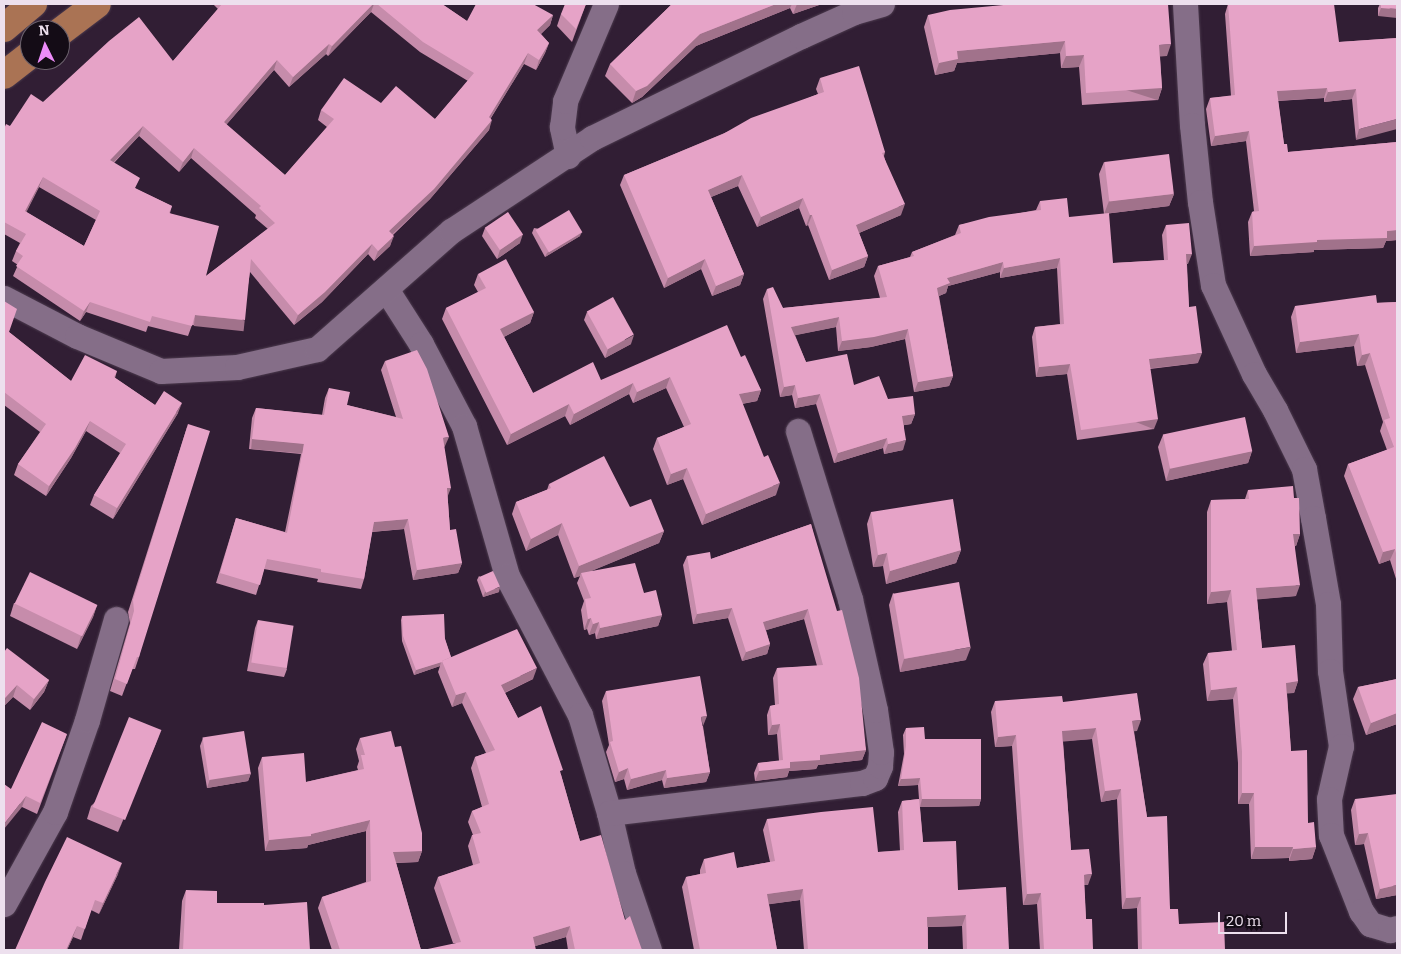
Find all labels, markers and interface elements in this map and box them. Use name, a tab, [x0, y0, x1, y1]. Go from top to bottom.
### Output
north arrow	[20, 20, 70, 70]
text: N	[38, 22, 50, 39]
scale bar	[1221, 902, 1290, 934]
text: 20 m	[1226, 912, 1261, 930]

